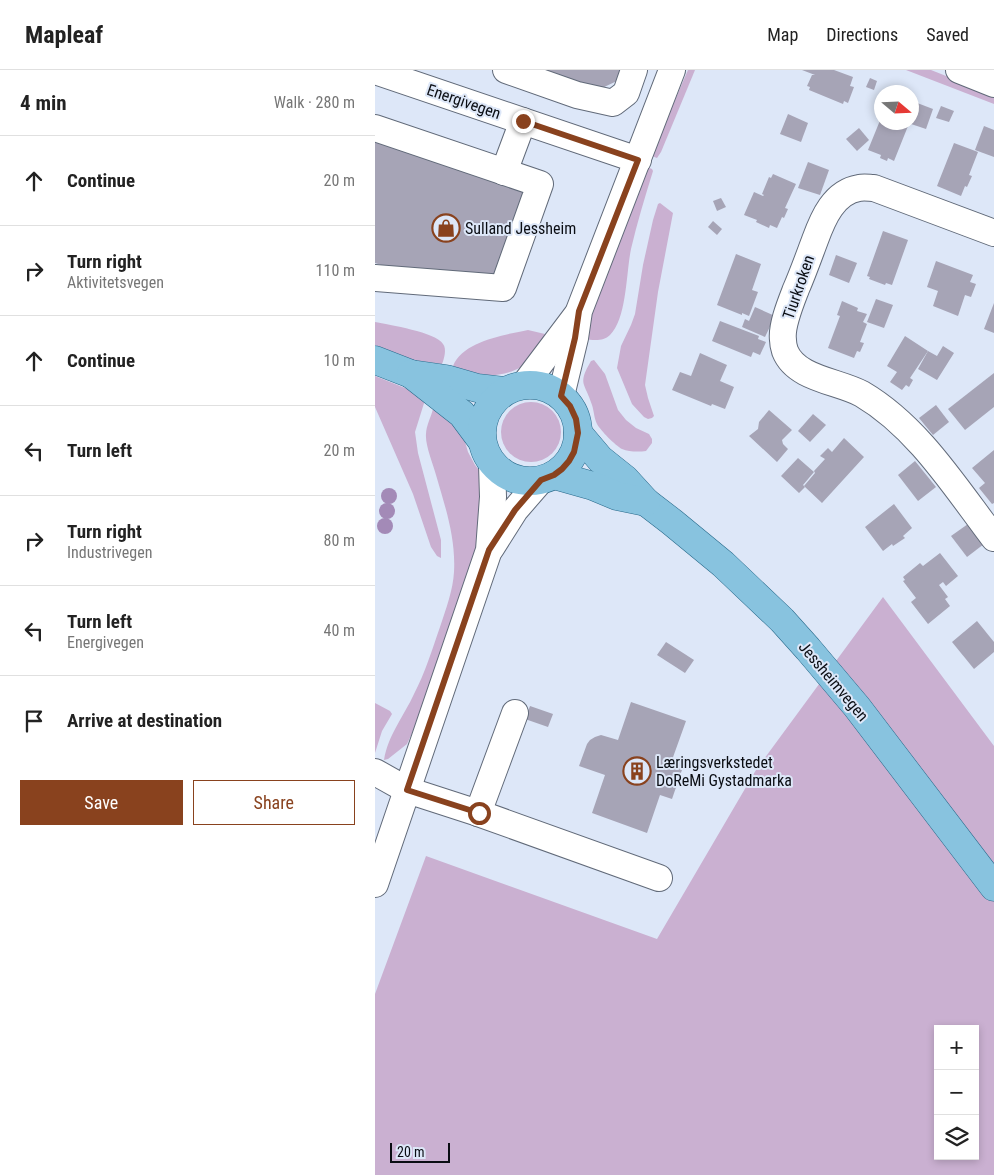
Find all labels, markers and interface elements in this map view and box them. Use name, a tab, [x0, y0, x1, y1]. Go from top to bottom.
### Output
text: Mapleaf	[25, 21, 103, 49]
text: Map	[767, 24, 798, 45]
text: Directions	[826, 24, 898, 45]
text: Saved	[926, 24, 969, 45]
street label: Energivegen	[424, 80, 503, 123]
north arrow	[874, 85, 919, 130]
text: 4 min	[20, 91, 67, 115]
text: Walk · 280 m	[274, 93, 355, 112]
route end	[512, 110, 535, 133]
icon: ahead	[20, 167, 48, 195]
text: Continue	[67, 169, 135, 192]
text: 20 m	[323, 171, 355, 190]
shop icon: Sulland Jessheim	[431, 213, 461, 243]
place label: Sulland Jessheim	[465, 219, 576, 238]
text: Turn right	[67, 250, 142, 273]
street label: Tiurkroken	[779, 252, 818, 322]
icon: right	[20, 257, 48, 285]
text: 110 m	[316, 261, 355, 280]
text: Aktivitetsvegen	[67, 273, 164, 292]
icon: ahead	[20, 347, 48, 375]
text: Continue	[67, 349, 135, 372]
text: 10 m	[323, 351, 355, 370]
icon: left	[20, 437, 48, 465]
text: Turn left	[67, 439, 132, 462]
text: 20 m	[323, 441, 355, 460]
text: Turn right	[67, 520, 142, 543]
icon: right	[20, 527, 48, 555]
text: 80 m	[323, 531, 355, 550]
text: Industrivegen	[67, 543, 152, 562]
text: Turn left	[67, 610, 132, 633]
icon: left	[20, 617, 48, 645]
text: 40 m	[323, 621, 355, 640]
text: Energivegen	[67, 633, 144, 652]
street label: Jessheimvegen	[795, 638, 872, 725]
icon: arrive	[20, 707, 48, 735]
text: Arrive at destination	[67, 709, 222, 732]
place label: Læringsverkstedet DoReMi Gystadmarka	[656, 753, 792, 790]
building icon: Læringsverkstedet DoReMi Gystadmarka	[622, 756, 652, 786]
button: Save	[20, 780, 183, 825]
button: Share	[193, 780, 355, 825]
route start	[468, 802, 491, 825]
map controls	[934, 1025, 979, 1160]
button: +	[934, 1025, 979, 1070]
button: −	[934, 1070, 979, 1115]
button: layers	[934, 1115, 979, 1160]
scale bar	[390, 1140, 450, 1163]
text: 20 m	[397, 1144, 425, 1160]

